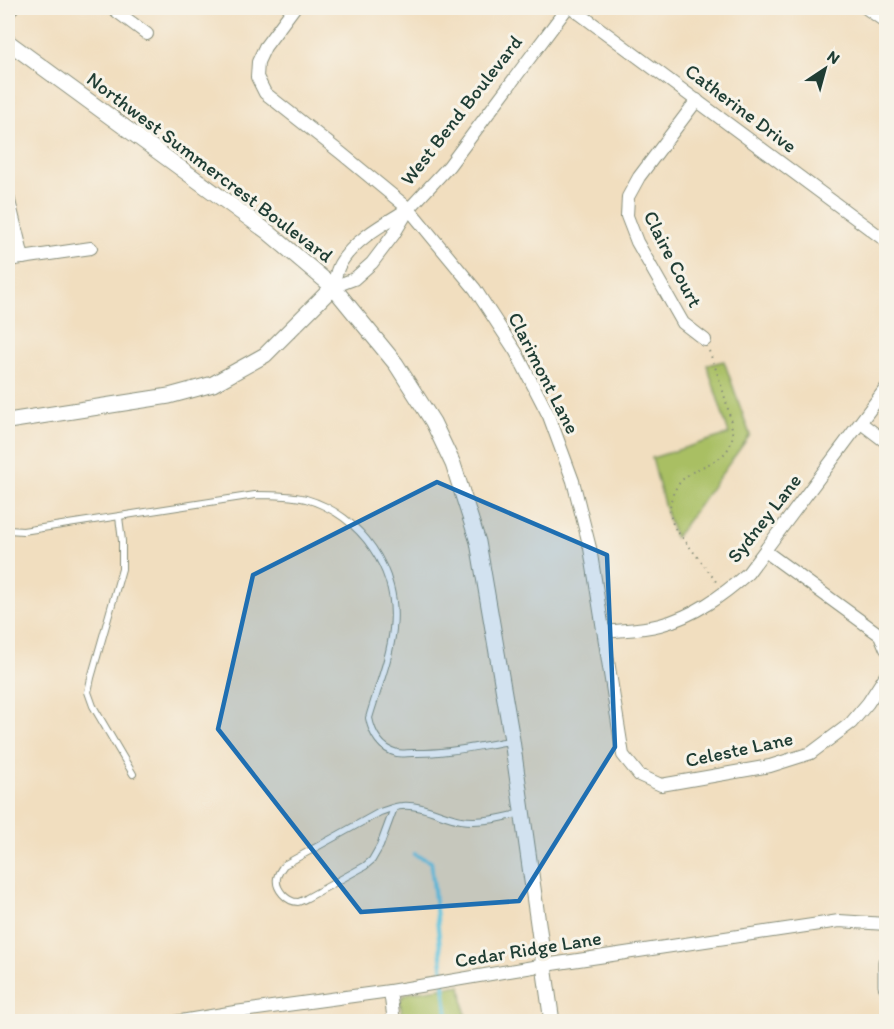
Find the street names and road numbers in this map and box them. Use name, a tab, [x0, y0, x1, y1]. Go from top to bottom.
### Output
street label: West Bend Boulevard	[395, 30, 527, 190]
street label: Catherine Drive	[680, 58, 802, 158]
street label: Northwest Summercrest Boulevard	[82, 67, 338, 268]
street label: Claire Court	[638, 207, 708, 311]
street label: Clarimont Lane	[503, 308, 585, 438]
street label: Sydney Lane	[722, 469, 806, 567]
street label: Celeste Lane	[683, 726, 795, 772]
street label: Cedar Ridge Lane	[453, 926, 603, 972]

